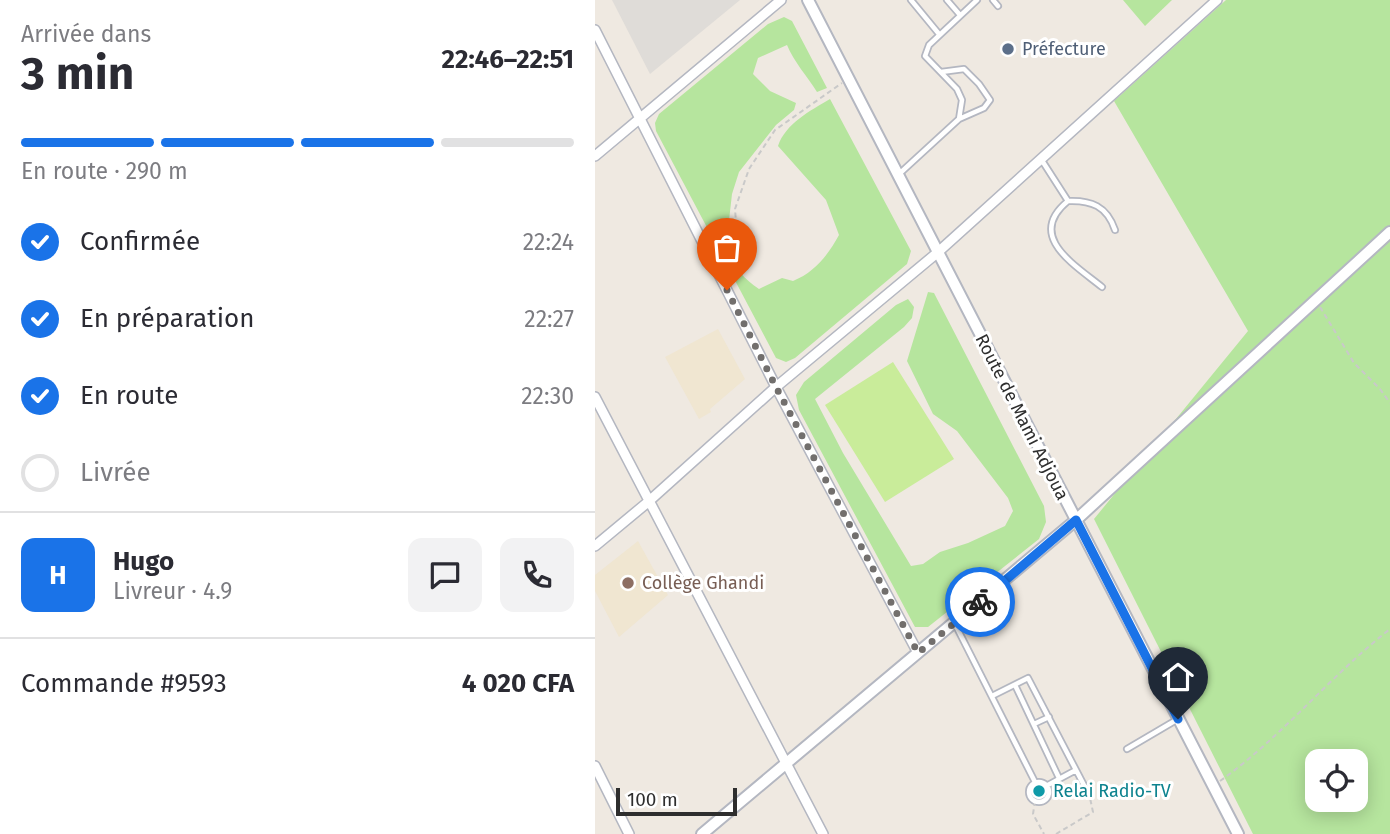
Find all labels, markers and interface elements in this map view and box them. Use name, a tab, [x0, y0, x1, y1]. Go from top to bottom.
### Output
text: Arrivée dans	[21, 20, 151, 48]
place label: Préfecture	[1022, 38, 1106, 60]
marker: Préfecture	[1000, 41, 1016, 57]
text: 22:46–22:51	[442, 44, 574, 75]
text: 3 min	[21, 46, 134, 101]
text: En route · 290 m	[21, 157, 188, 185]
pin	[697, 218, 757, 290]
icon: check	[21, 223, 59, 261]
text: Confirmée	[80, 226, 200, 257]
text: 22:24	[523, 228, 574, 256]
icon: bag	[708, 229, 746, 267]
icon: check	[21, 300, 59, 338]
text: En préparation	[80, 303, 254, 334]
text: 22:27	[524, 305, 574, 333]
street label: Route de Mami Adjoua	[970, 330, 1074, 504]
icon: check	[21, 377, 59, 415]
text: En route	[80, 380, 179, 411]
text: 22:30	[521, 382, 574, 410]
text: Livrée	[80, 457, 151, 488]
button: chat	[408, 538, 482, 612]
button: phone	[500, 538, 574, 612]
text: Hugo	[113, 546, 174, 577]
text: H	[49, 560, 67, 591]
courier	[945, 567, 1015, 637]
place label: Collège Ghandi	[642, 572, 764, 594]
marker: Collège Ghandi	[620, 575, 636, 591]
text: Livreur · 4.9	[113, 577, 232, 605]
icon: bike	[961, 583, 999, 621]
pin	[1148, 647, 1208, 719]
icon: home	[1159, 658, 1197, 696]
text: Commande #9593	[21, 668, 227, 699]
text: 4 020 CFA	[462, 668, 574, 699]
map controls	[1305, 749, 1368, 812]
button: locate	[1305, 749, 1368, 812]
place label: Relai Radio-TV	[1053, 780, 1171, 802]
marker: Relai Radio-TV	[1031, 783, 1047, 799]
scale bar	[616, 785, 737, 817]
text: 100 m	[627, 788, 678, 811]

